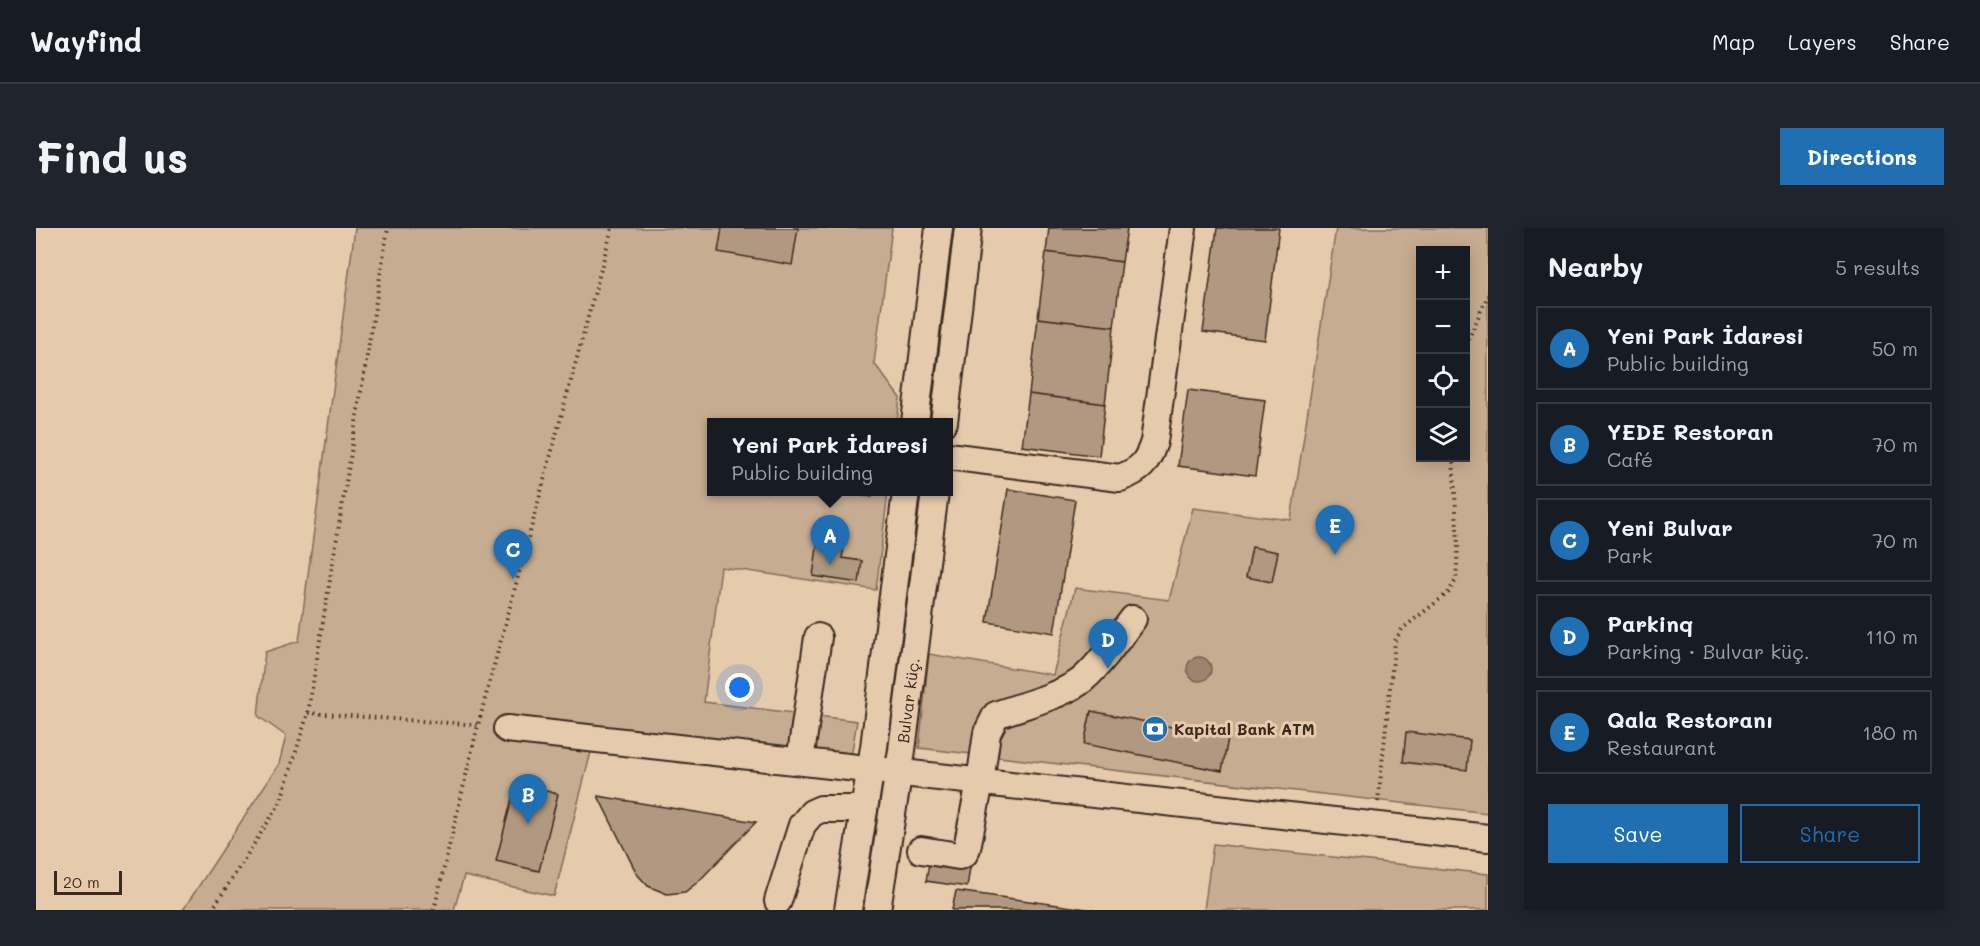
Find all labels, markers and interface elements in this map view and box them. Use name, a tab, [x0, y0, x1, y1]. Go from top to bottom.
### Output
text: Wayfind	[30, 23, 141, 59]
text: Map	[1712, 28, 1755, 55]
text: Layers	[1788, 28, 1857, 55]
text: Share	[1890, 28, 1950, 55]
button: Directions	[1780, 128, 1944, 185]
text: Find us	[36, 129, 188, 184]
map controls	[1416, 246, 1470, 462]
button: +	[1416, 246, 1470, 300]
text: Nearby	[1548, 250, 1643, 284]
text: 5 results	[1835, 254, 1920, 280]
button: −	[1416, 300, 1470, 354]
text: Yeni Park İdarəsi	[1607, 321, 1804, 350]
text: A	[1563, 335, 1576, 361]
text: 50 m	[1872, 335, 1918, 361]
text: Public building	[1607, 350, 1749, 376]
button: locate	[1416, 354, 1470, 408]
button: layers	[1416, 408, 1470, 462]
text: YEDE Restoran	[1607, 417, 1773, 446]
popup	[707, 418, 953, 496]
text: Yeni Park İdarəsi	[731, 430, 929, 459]
text: B	[1563, 431, 1576, 457]
text: 70 m	[1872, 431, 1918, 457]
text: Café	[1607, 446, 1653, 472]
text: Public building	[731, 459, 873, 485]
pin: E	[1316, 506, 1354, 555]
text: Yeni Bulvar	[1607, 513, 1733, 542]
pin: A	[810, 516, 850, 565]
text: C	[1562, 527, 1577, 553]
text: 70 m	[1872, 527, 1918, 553]
pin: C	[494, 530, 532, 579]
text: Park	[1607, 542, 1652, 568]
text: Parkinq	[1607, 609, 1693, 638]
pin: D	[1088, 620, 1128, 669]
text: D	[1562, 623, 1577, 649]
text: 110 m	[1865, 623, 1918, 649]
text: Parking · Bulvar küç.	[1607, 638, 1810, 664]
street label: Bulvar küç.	[892, 656, 924, 744]
your location	[725, 673, 754, 702]
text: Qala Restoranı	[1607, 705, 1773, 734]
bank icon: Kapital Bank ATM	[1140, 714, 1170, 744]
place label: Kapital Bank ATM	[1174, 718, 1315, 739]
text: E	[1563, 719, 1576, 745]
text: 180 m	[1862, 719, 1918, 745]
text: Restaurant	[1607, 734, 1717, 760]
pin: B	[508, 774, 548, 824]
button: Save	[1548, 804, 1728, 863]
button: Share	[1740, 804, 1920, 863]
scale bar	[54, 868, 122, 896]
text: 20 m	[63, 871, 100, 892]

